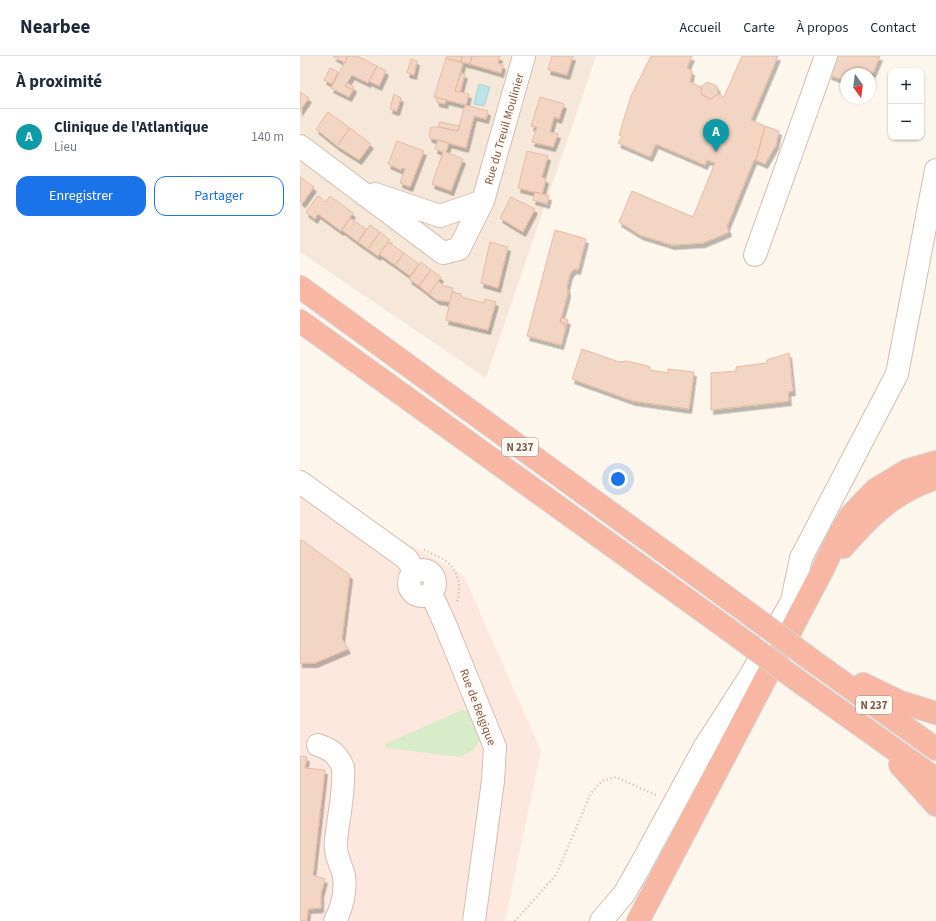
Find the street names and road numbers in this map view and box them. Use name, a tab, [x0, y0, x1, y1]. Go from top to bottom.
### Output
street label: Rue du Treuil Moulinier	[480, 70, 529, 187]
road number: N 237	[502, 438, 538, 456]
street label: Rue de Belgique	[455, 666, 500, 748]
road number: N 237	[856, 696, 892, 714]

